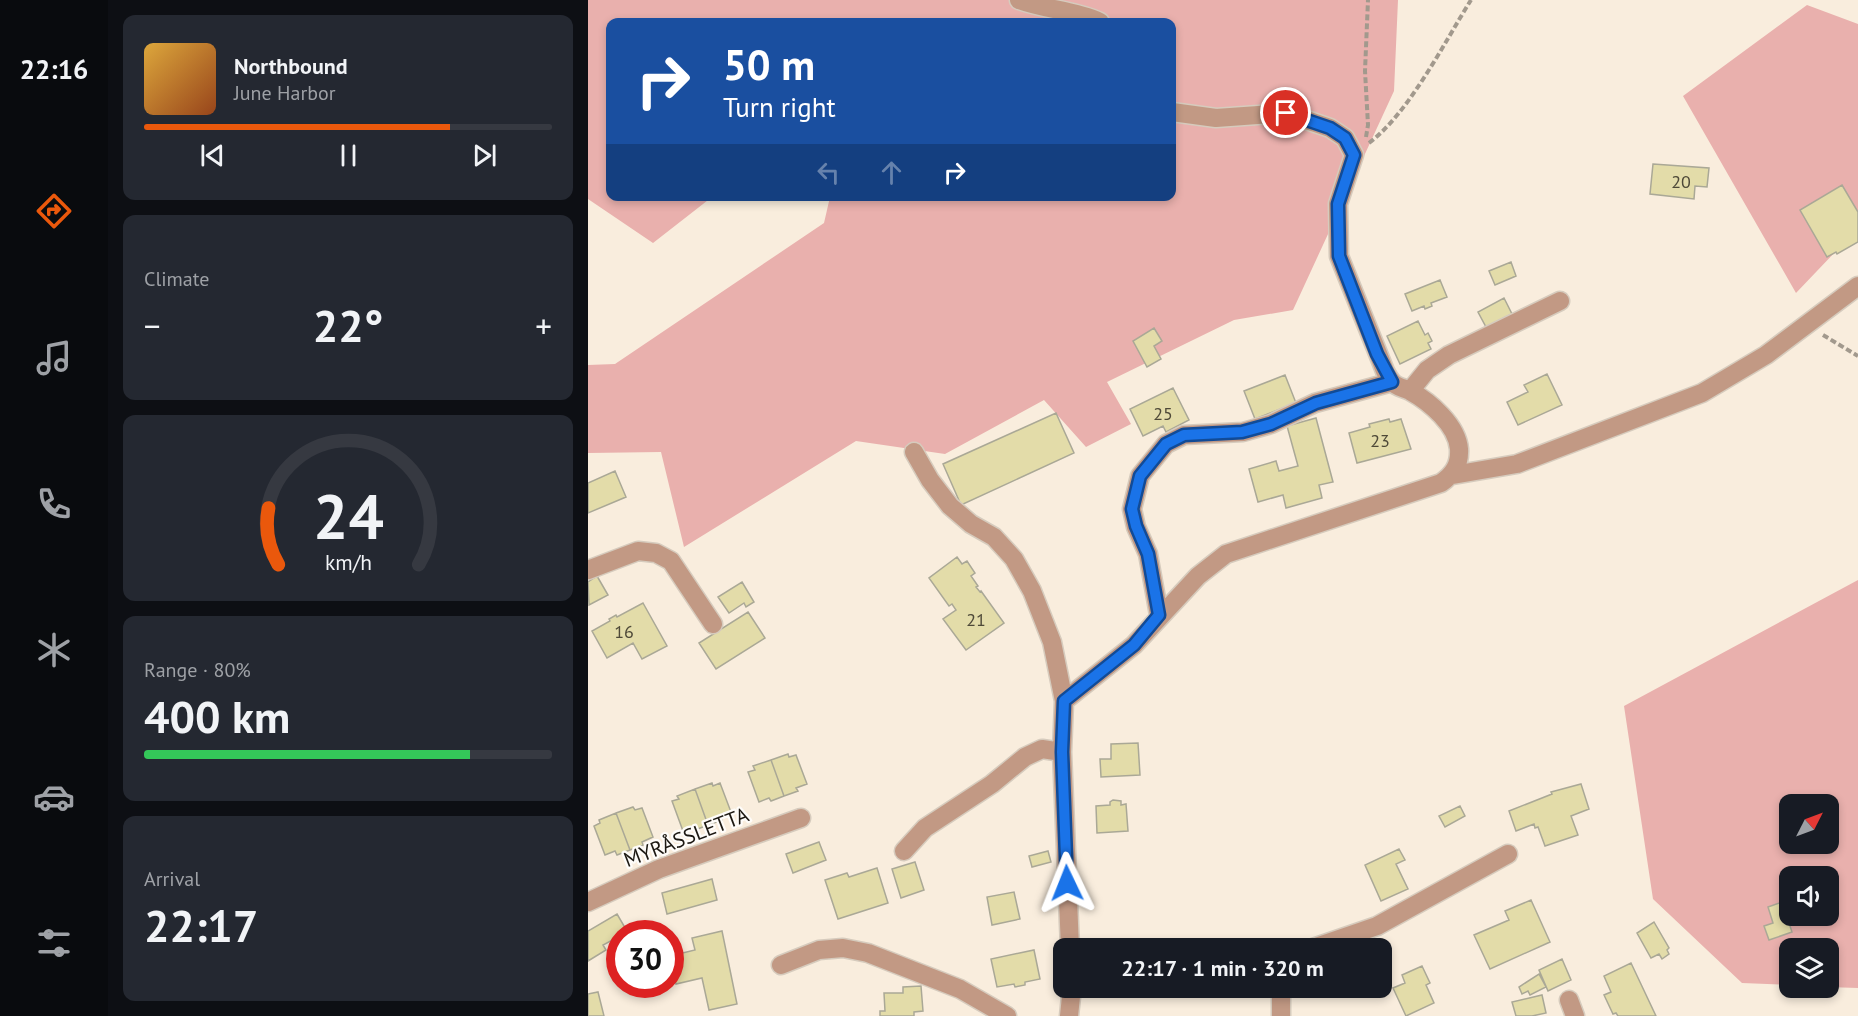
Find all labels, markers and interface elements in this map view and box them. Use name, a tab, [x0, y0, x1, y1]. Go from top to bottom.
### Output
text: 50 m	[723, 37, 815, 92]
icon: right	[624, 42, 702, 120]
text: 22:16	[20, 52, 88, 86]
text: Northbound	[234, 52, 348, 80]
text: June Harbor	[234, 80, 336, 106]
pin	[1260, 87, 1311, 138]
text: Turn right	[723, 90, 836, 124]
icon: arrive	[1269, 96, 1302, 129]
icon: previous	[196, 139, 229, 172]
icon: pause	[332, 139, 365, 172]
icon: next	[468, 139, 501, 172]
icon: left	[812, 156, 845, 189]
icon: ahead	[875, 156, 908, 189]
icon: right	[938, 156, 971, 189]
house number: 20	[1671, 170, 1691, 193]
icon: directions	[33, 190, 75, 232]
text: Climate	[144, 266, 210, 292]
text: 22°	[313, 296, 383, 354]
text: −	[144, 304, 161, 347]
text: +	[535, 304, 552, 347]
icon: music	[33, 337, 75, 379]
house number: 25	[1153, 402, 1173, 425]
house number: 23	[1370, 429, 1390, 452]
text: 24	[313, 475, 383, 556]
icon: phone	[33, 483, 75, 525]
text: km/h	[324, 548, 371, 576]
house number: 21	[966, 608, 986, 631]
house number: 16	[614, 620, 634, 643]
icon: climate	[33, 629, 75, 671]
text: Range · 80%	[144, 657, 251, 683]
text: 400 km	[144, 687, 290, 745]
icon: car	[33, 776, 75, 818]
north arrow	[1779, 794, 1839, 854]
map controls	[1779, 794, 1839, 998]
street label: MYRÅSSLETTA	[620, 801, 753, 873]
position arrow	[1035, 851, 1099, 915]
text: Arrival	[144, 866, 200, 892]
button: sound	[1779, 866, 1839, 926]
text: 22:17	[144, 896, 258, 954]
speed limit sign: 30	[606, 920, 684, 998]
icon: filters	[33, 922, 75, 964]
button: layers	[1779, 938, 1839, 998]
text: 22:17 · 1 min · 320 m	[1121, 954, 1324, 982]

